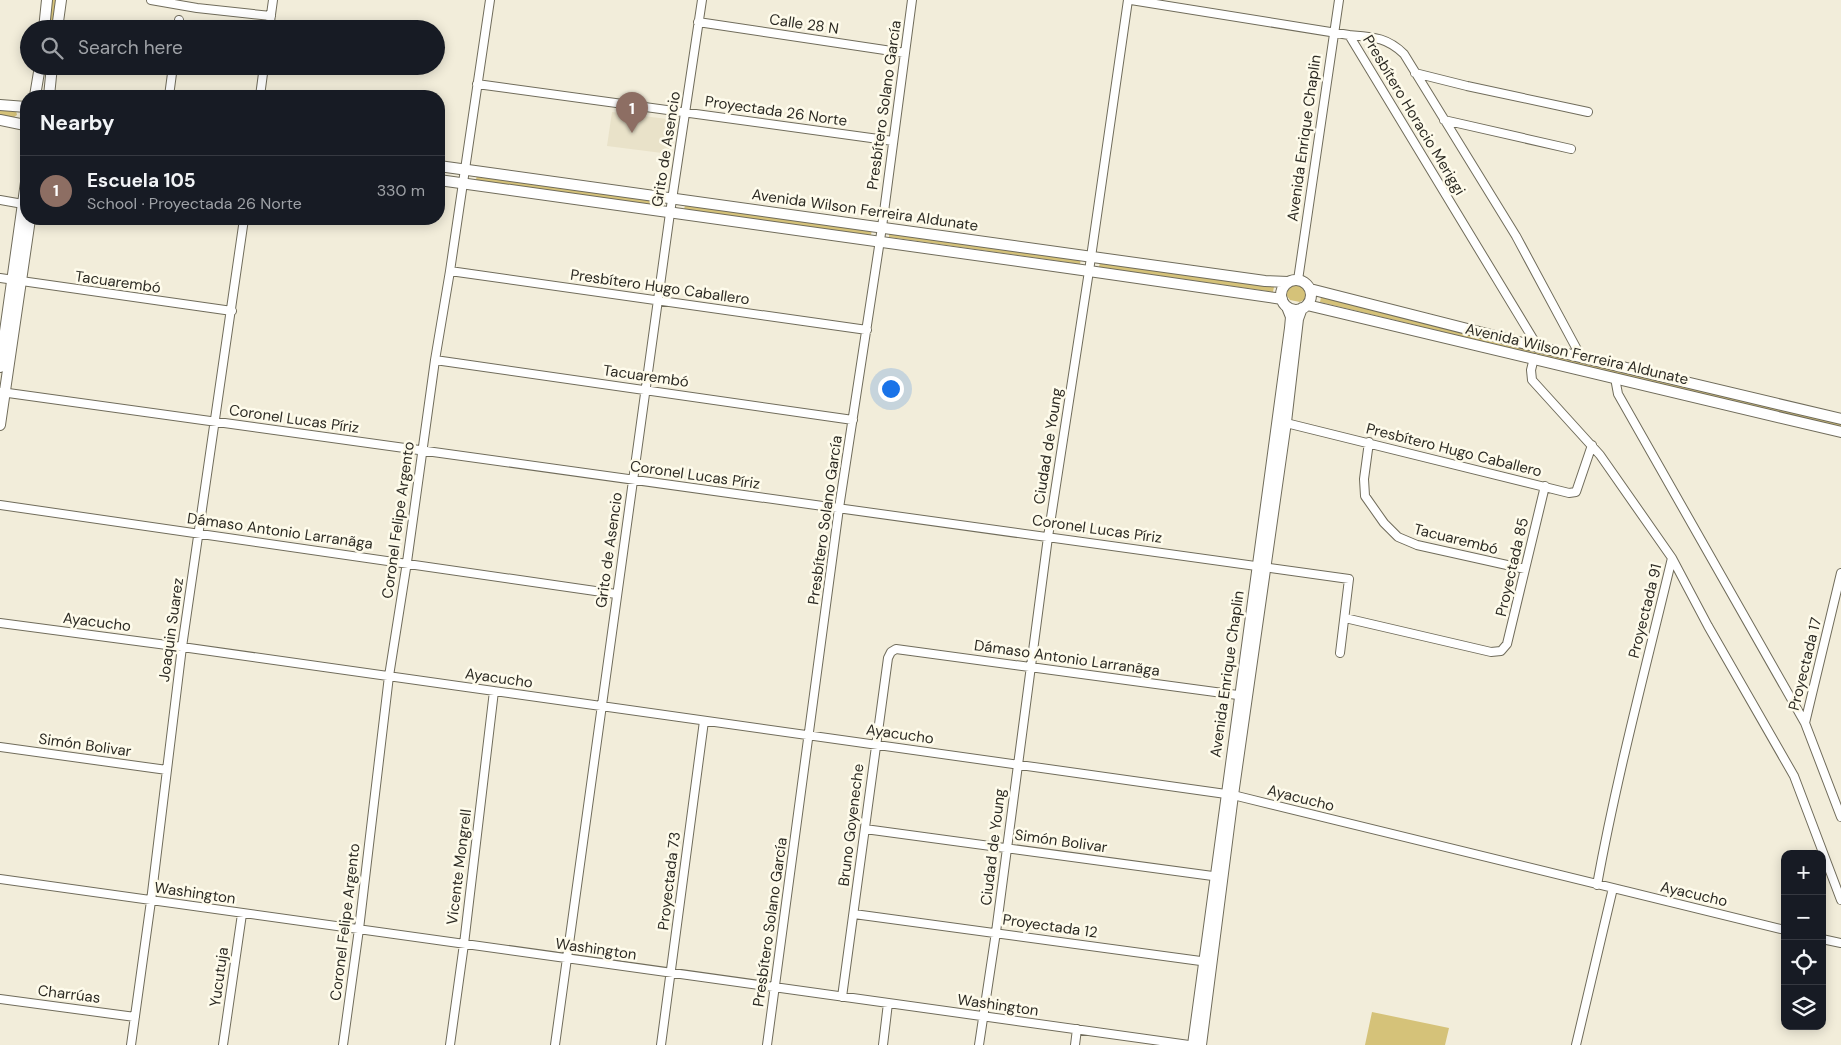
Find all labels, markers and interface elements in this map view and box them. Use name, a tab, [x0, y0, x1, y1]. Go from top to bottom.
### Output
street label: Calle 28 N	[768, 9, 840, 39]
street label: Presbítero Solano García	[862, 19, 906, 191]
search box	[20, 20, 445, 75]
street label: Presbítero Horacio Meriggi	[1358, 31, 1470, 199]
icon: search	[38, 34, 66, 62]
text: Search here	[78, 35, 183, 60]
street label: Avenida Enrique Chaplin	[1282, 53, 1326, 223]
street label: Grito de Asencio	[647, 90, 685, 208]
street label: Proyectada 26 Norte	[704, 91, 848, 131]
pin: 1	[616, 92, 648, 133]
text: Nearby	[40, 109, 114, 137]
text: Escuela 105	[87, 168, 196, 193]
text: 1	[53, 180, 59, 201]
text: 330 m	[377, 180, 425, 201]
street label: Avenida Wilson Ferreira Aldunate	[751, 184, 979, 236]
text: School · Proyectada 26 Norte	[87, 193, 302, 214]
street label: Presbítero Hugo Caballero	[569, 265, 751, 309]
street label: Tacuarembó	[74, 266, 162, 298]
street label: Avenida Wilson Ferreira Aldunate	[1463, 319, 1691, 389]
street label: Tacuarembó	[602, 360, 690, 392]
your location	[878, 376, 904, 402]
street label: Ciudad de Young	[1029, 386, 1067, 506]
street label: Coronel Lucas Píriz	[228, 400, 360, 438]
street label: Presbítero Hugo Caballero	[1364, 418, 1544, 482]
street label: Presbítero Solano García	[803, 434, 847, 606]
street label: Coronel Felipe Argento	[377, 440, 419, 600]
street label: Coronel Lucas Píriz	[629, 456, 761, 494]
street label: Grito de Asencio	[591, 491, 627, 609]
street label: Dámaso Antonio Larranãga	[186, 508, 374, 554]
street label: Coronel Lucas Píriz	[1031, 510, 1163, 548]
street label: Proyectada 85	[1491, 516, 1533, 618]
street label: Tacuarembó	[1412, 519, 1500, 559]
street label: Proyectada 91	[1624, 562, 1666, 660]
street label: Joaquin Suarez	[154, 577, 188, 683]
street label: Avenida Enrique Chaplin	[1205, 589, 1249, 759]
street label: Ayacucho	[62, 608, 132, 636]
street label: Proyectada 17	[1784, 615, 1826, 713]
street label: Dámaso Antonio Larranãga	[973, 635, 1161, 681]
street label: Ayacucho	[464, 663, 534, 693]
street label: Ayacucho	[865, 719, 935, 749]
street label: Simón Bolivar	[37, 729, 133, 761]
street label: Bruno Goyeneche	[834, 763, 868, 887]
street label: Ayacucho	[1265, 780, 1337, 816]
street label: Ciudad de Young	[976, 787, 1010, 907]
street label: Vicente Mongrell	[442, 808, 476, 926]
street label: Simón Bolivar	[1013, 825, 1109, 857]
street label: Proyectada 73	[653, 831, 685, 931]
street label: Presbítero Solano García	[748, 836, 792, 1008]
street label: Coronel Felipe Argento	[325, 842, 365, 1002]
map controls	[1781, 850, 1826, 1030]
button: +	[1781, 850, 1826, 895]
street label: Washington	[153, 877, 237, 909]
street label: Ayacucho	[1658, 877, 1730, 911]
button: −	[1781, 895, 1826, 940]
street label: Proyectada 12	[1001, 909, 1099, 943]
street label: Washington	[554, 933, 638, 965]
button: locate	[1781, 940, 1826, 985]
street label: Yucutuja	[205, 946, 233, 1008]
street label: Charrúas	[37, 980, 101, 1008]
button: layers	[1781, 985, 1826, 1030]
street label: Washington	[956, 989, 1040, 1021]

